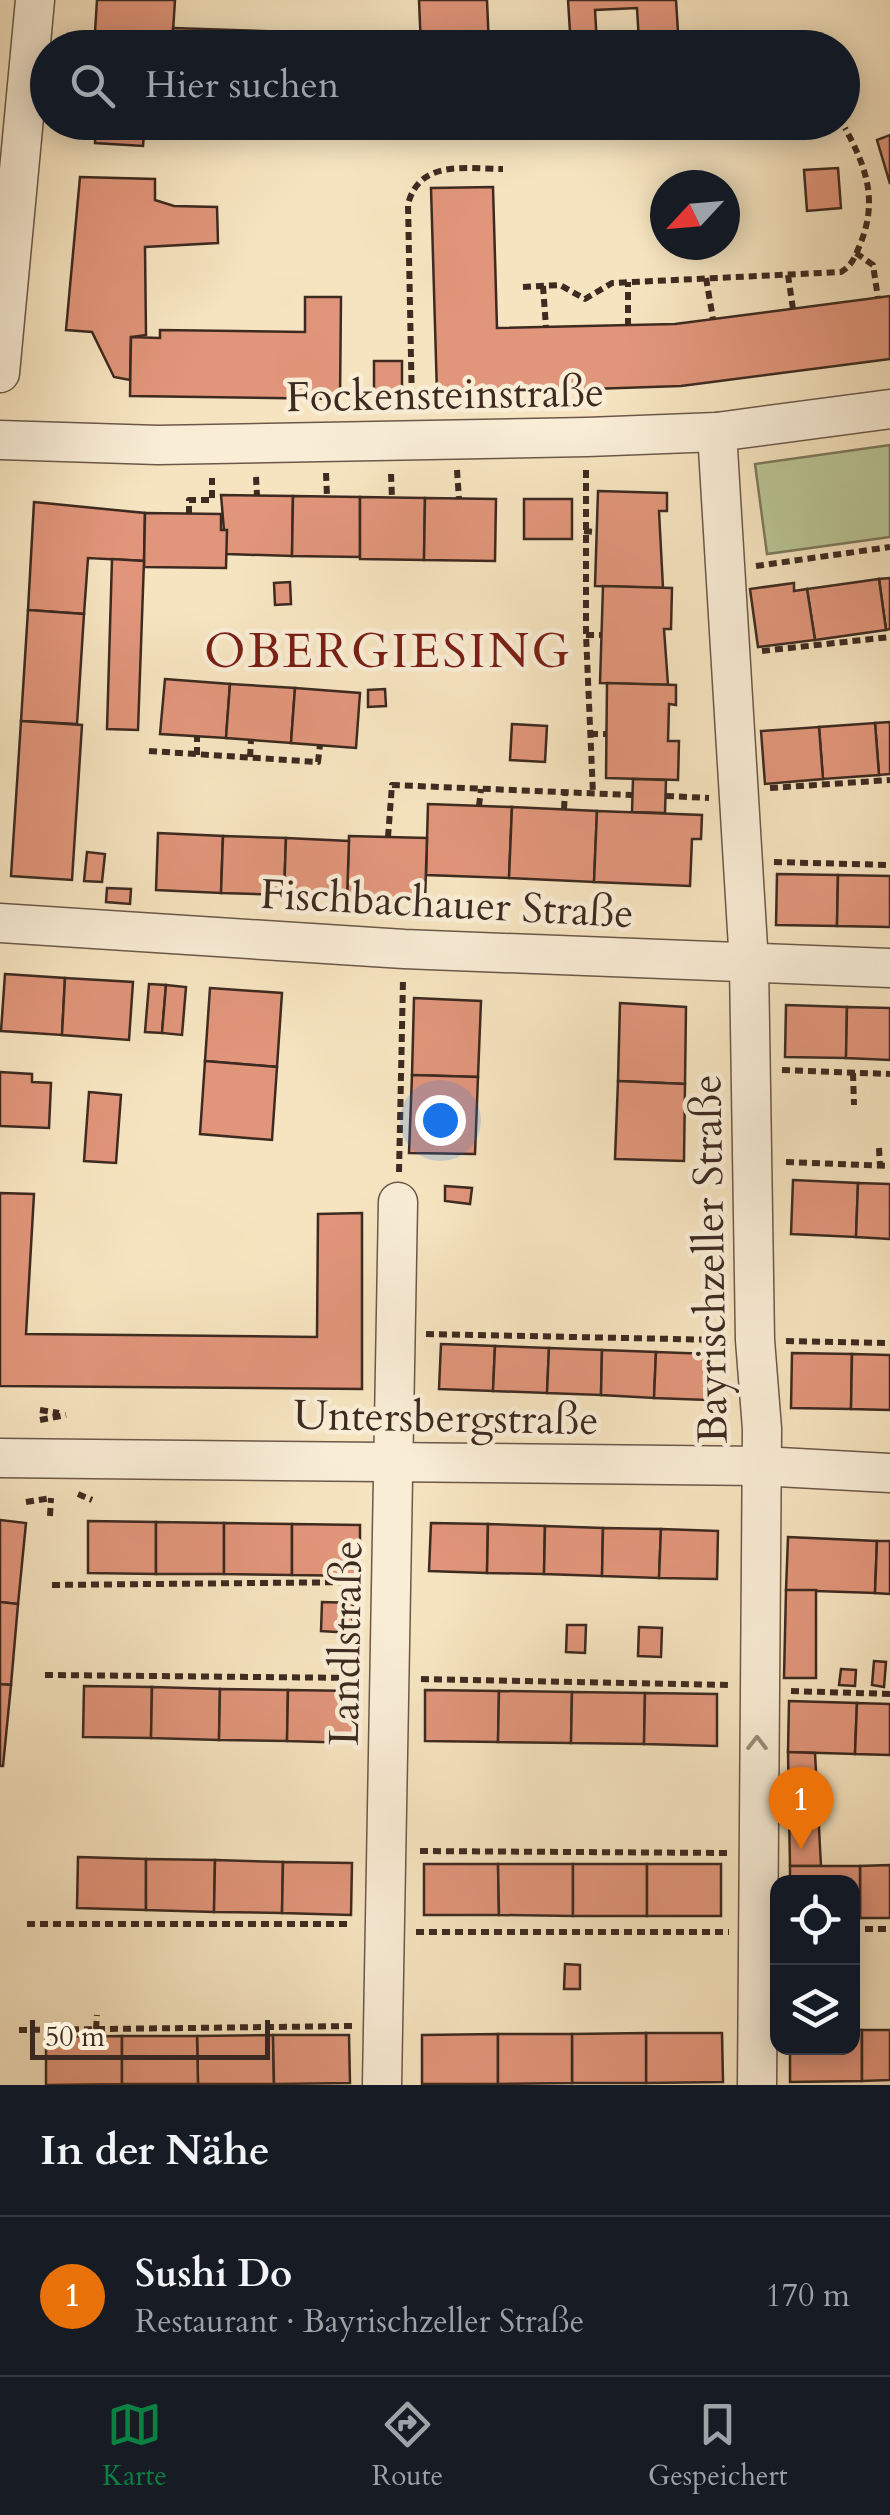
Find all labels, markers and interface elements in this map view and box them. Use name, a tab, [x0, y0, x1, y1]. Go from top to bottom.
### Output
search box	[30, 30, 860, 140]
icon: search	[65, 58, 120, 113]
text: Hier suchen	[145, 59, 339, 111]
north arrow	[650, 170, 740, 260]
street label: Fockensteinstraße	[285, 364, 605, 426]
district label: OBERGIESING	[204, 619, 572, 684]
street label: Fischbachauer Straße	[259, 866, 635, 942]
street label: Bayrischzeller Straße	[678, 1074, 742, 1444]
your location	[415, 1095, 466, 1146]
street label: Untersbergstraße	[293, 1387, 599, 1449]
street label: Landlstraße	[316, 1540, 376, 1746]
one-way arrow	[746, 1734, 768, 1750]
pin: 1	[768, 1766, 834, 1849]
map controls	[770, 1875, 860, 2055]
button: locate	[770, 1875, 860, 1965]
button: layers	[770, 1965, 860, 2055]
scale bar	[30, 2015, 270, 2060]
text: 50 m	[45, 2018, 105, 2056]
text: In der Nähe	[40, 2122, 270, 2179]
text: Sushi Do	[135, 2248, 292, 2300]
text: 1	[64, 2274, 81, 2318]
text: 170 m	[765, 2274, 850, 2318]
text: Restaurant · Bayrischzeller Straße	[135, 2300, 584, 2344]
tab: Karte	[102, 2397, 167, 2495]
tab: Route	[372, 2397, 443, 2495]
tab: Gespeichert	[648, 2397, 788, 2495]

